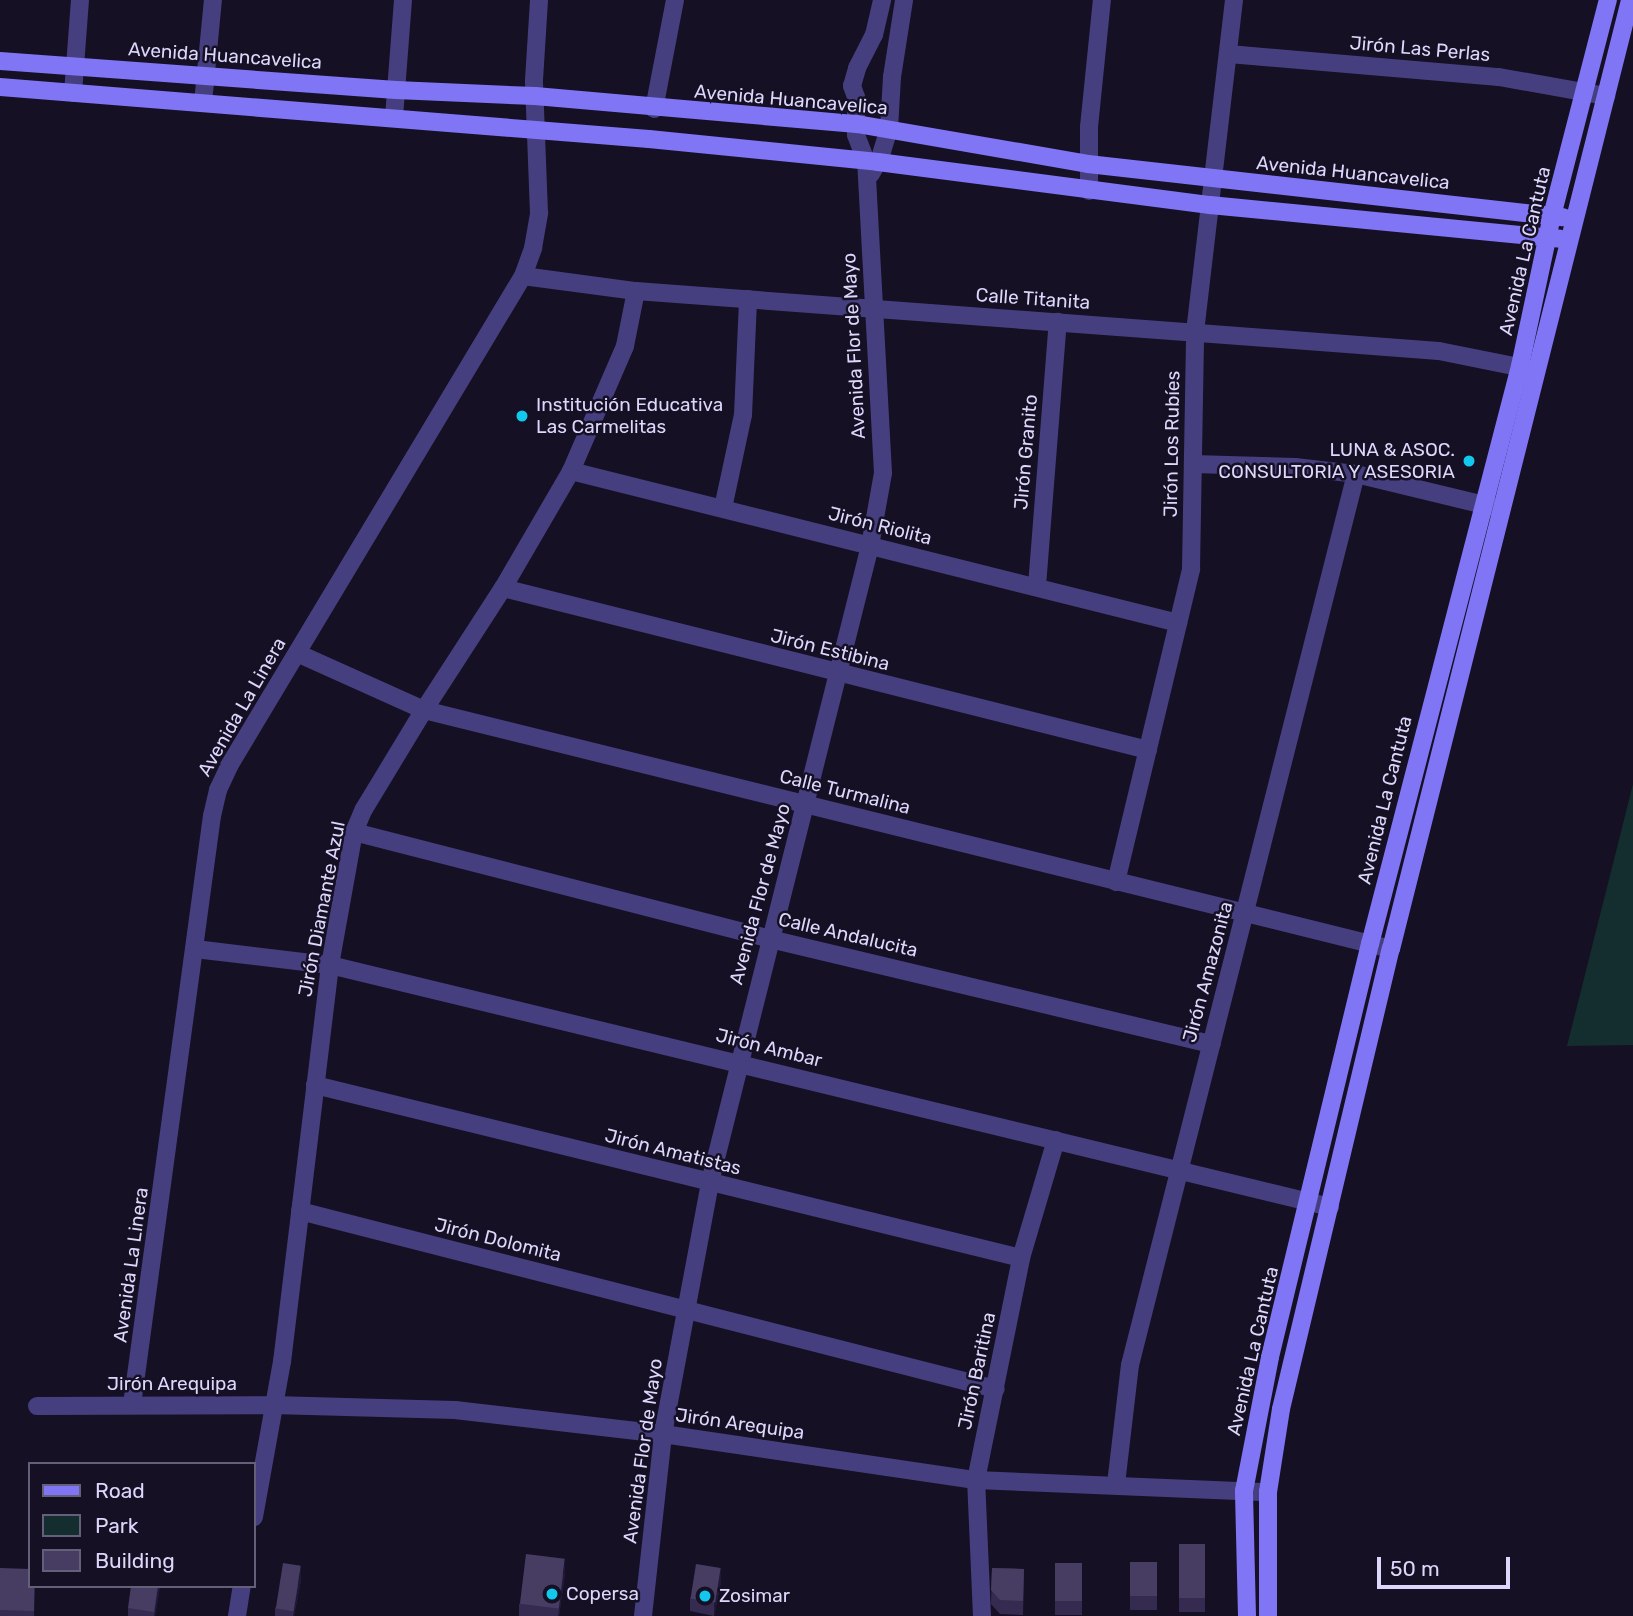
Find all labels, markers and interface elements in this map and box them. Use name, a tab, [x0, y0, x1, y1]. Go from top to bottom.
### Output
street label: Jirón Las Perlas	[1349, 31, 1491, 67]
street label: Avenida Huancavelica	[127, 38, 323, 74]
street label: Avenida Huancavelica	[693, 80, 889, 120]
street label: Avenida Huancavelica	[1255, 152, 1451, 194]
street label: Avenida La Cantuta	[1494, 164, 1556, 338]
street label: Avenida Flor de Mayo	[838, 252, 870, 440]
street label: Calle Titanita	[975, 284, 1091, 314]
street label: Jirón Los Rubíes	[1159, 371, 1185, 517]
street label: Jirón Granito	[1010, 393, 1042, 511]
place label: Institución Educativa Las Carmelitas	[536, 394, 723, 438]
marker: Institución Educativa Las Carmelitas	[514, 408, 530, 424]
place label: LUNA & ASOC. CONSULTORIA Y ASESORIA	[1216, 439, 1455, 483]
marker: LUNA & ASOC. CONSULTORIA Y ASESORIA	[1461, 453, 1477, 469]
street label: Jirón Riolita	[826, 502, 934, 550]
street label: Jirón Estibina	[768, 624, 892, 676]
street label: Avenida La Linera	[193, 634, 291, 780]
street label: Avenida La Cantuta	[1353, 713, 1417, 887]
street label: Calle Turmalina	[777, 765, 913, 819]
street label: Avenida Flor de Mayo	[725, 801, 795, 987]
street label: Jirón Diamante Azul	[294, 819, 350, 999]
street label: Jirón Amazonita	[1178, 899, 1238, 1045]
street label: Calle Andalucita	[776, 908, 920, 962]
street label: Jirón Ambar	[713, 1024, 825, 1072]
street label: Jirón Amatistas	[602, 1124, 744, 1180]
street label: Avenida La Linera	[109, 1186, 153, 1344]
street label: Jirón Dolomita	[432, 1213, 564, 1267]
street label: Avenida La Cantuta	[1222, 1264, 1284, 1438]
street label: Jirón Baritina	[953, 1310, 1001, 1432]
street label: Avenida Flor de Mayo	[619, 1357, 667, 1545]
street label: Jirón Arequipa	[107, 1373, 237, 1395]
street label: Jirón Arequipa	[674, 1404, 806, 1444]
legend	[28, 1462, 256, 1588]
text: Road	[95, 1478, 145, 1503]
text: Park	[95, 1513, 139, 1538]
scale bar	[1381, 1542, 1514, 1586]
text: Building	[95, 1548, 175, 1573]
text: 50 m	[1390, 1556, 1440, 1581]
place label: Copersa	[566, 1583, 639, 1605]
place label: Zosimar	[719, 1585, 790, 1607]
marker: Copersa	[544, 1586, 560, 1602]
marker: Zosimar	[697, 1588, 713, 1604]

